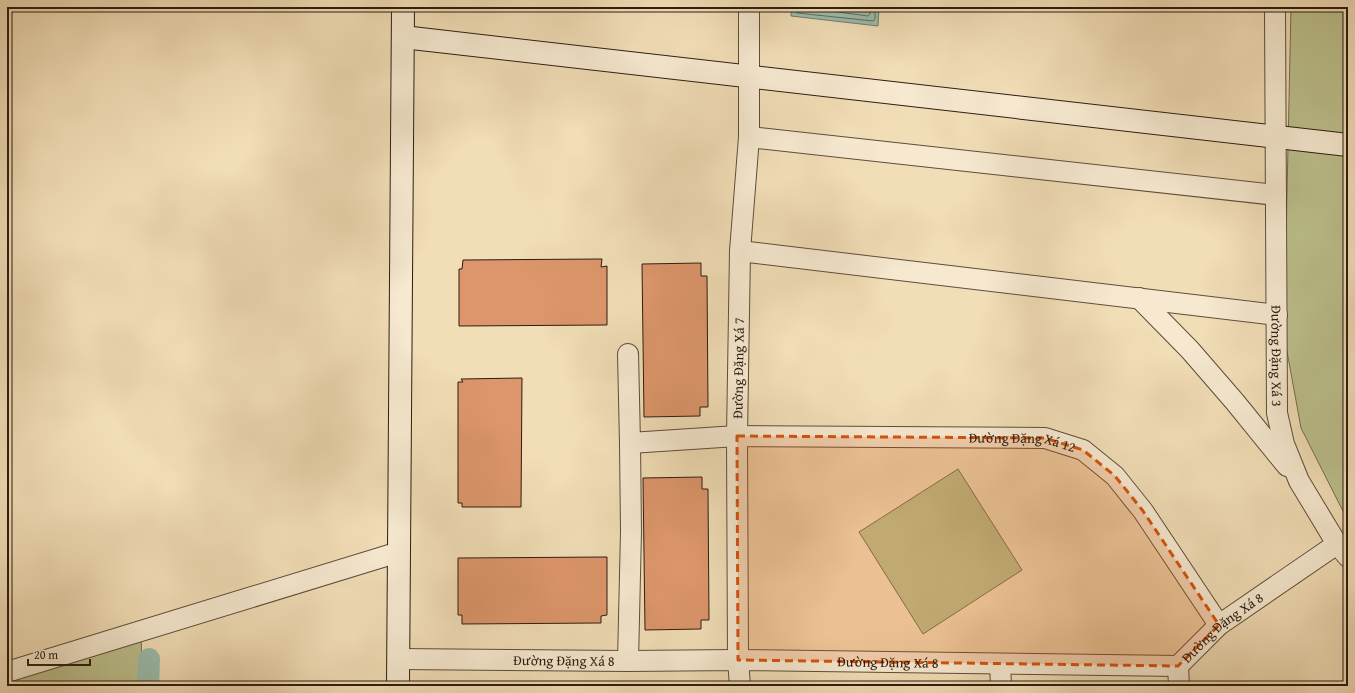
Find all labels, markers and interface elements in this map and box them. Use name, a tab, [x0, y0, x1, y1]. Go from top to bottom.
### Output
street label: Đường Đặng Xá 3	[1266, 305, 1287, 407]
street label: Đường Đặng Xá 7	[727, 317, 749, 419]
street label: Đường Đặng Xá 12	[969, 428, 1078, 457]
street label: Đường Đặng Xá 8	[1177, 587, 1267, 667]
scale bar	[28, 641, 90, 667]
text: 20 m	[34, 646, 58, 663]
street label: Đường Đặng Xá 8	[513, 650, 615, 671]
street label: Đường Đặng Xá 8	[837, 651, 939, 673]

